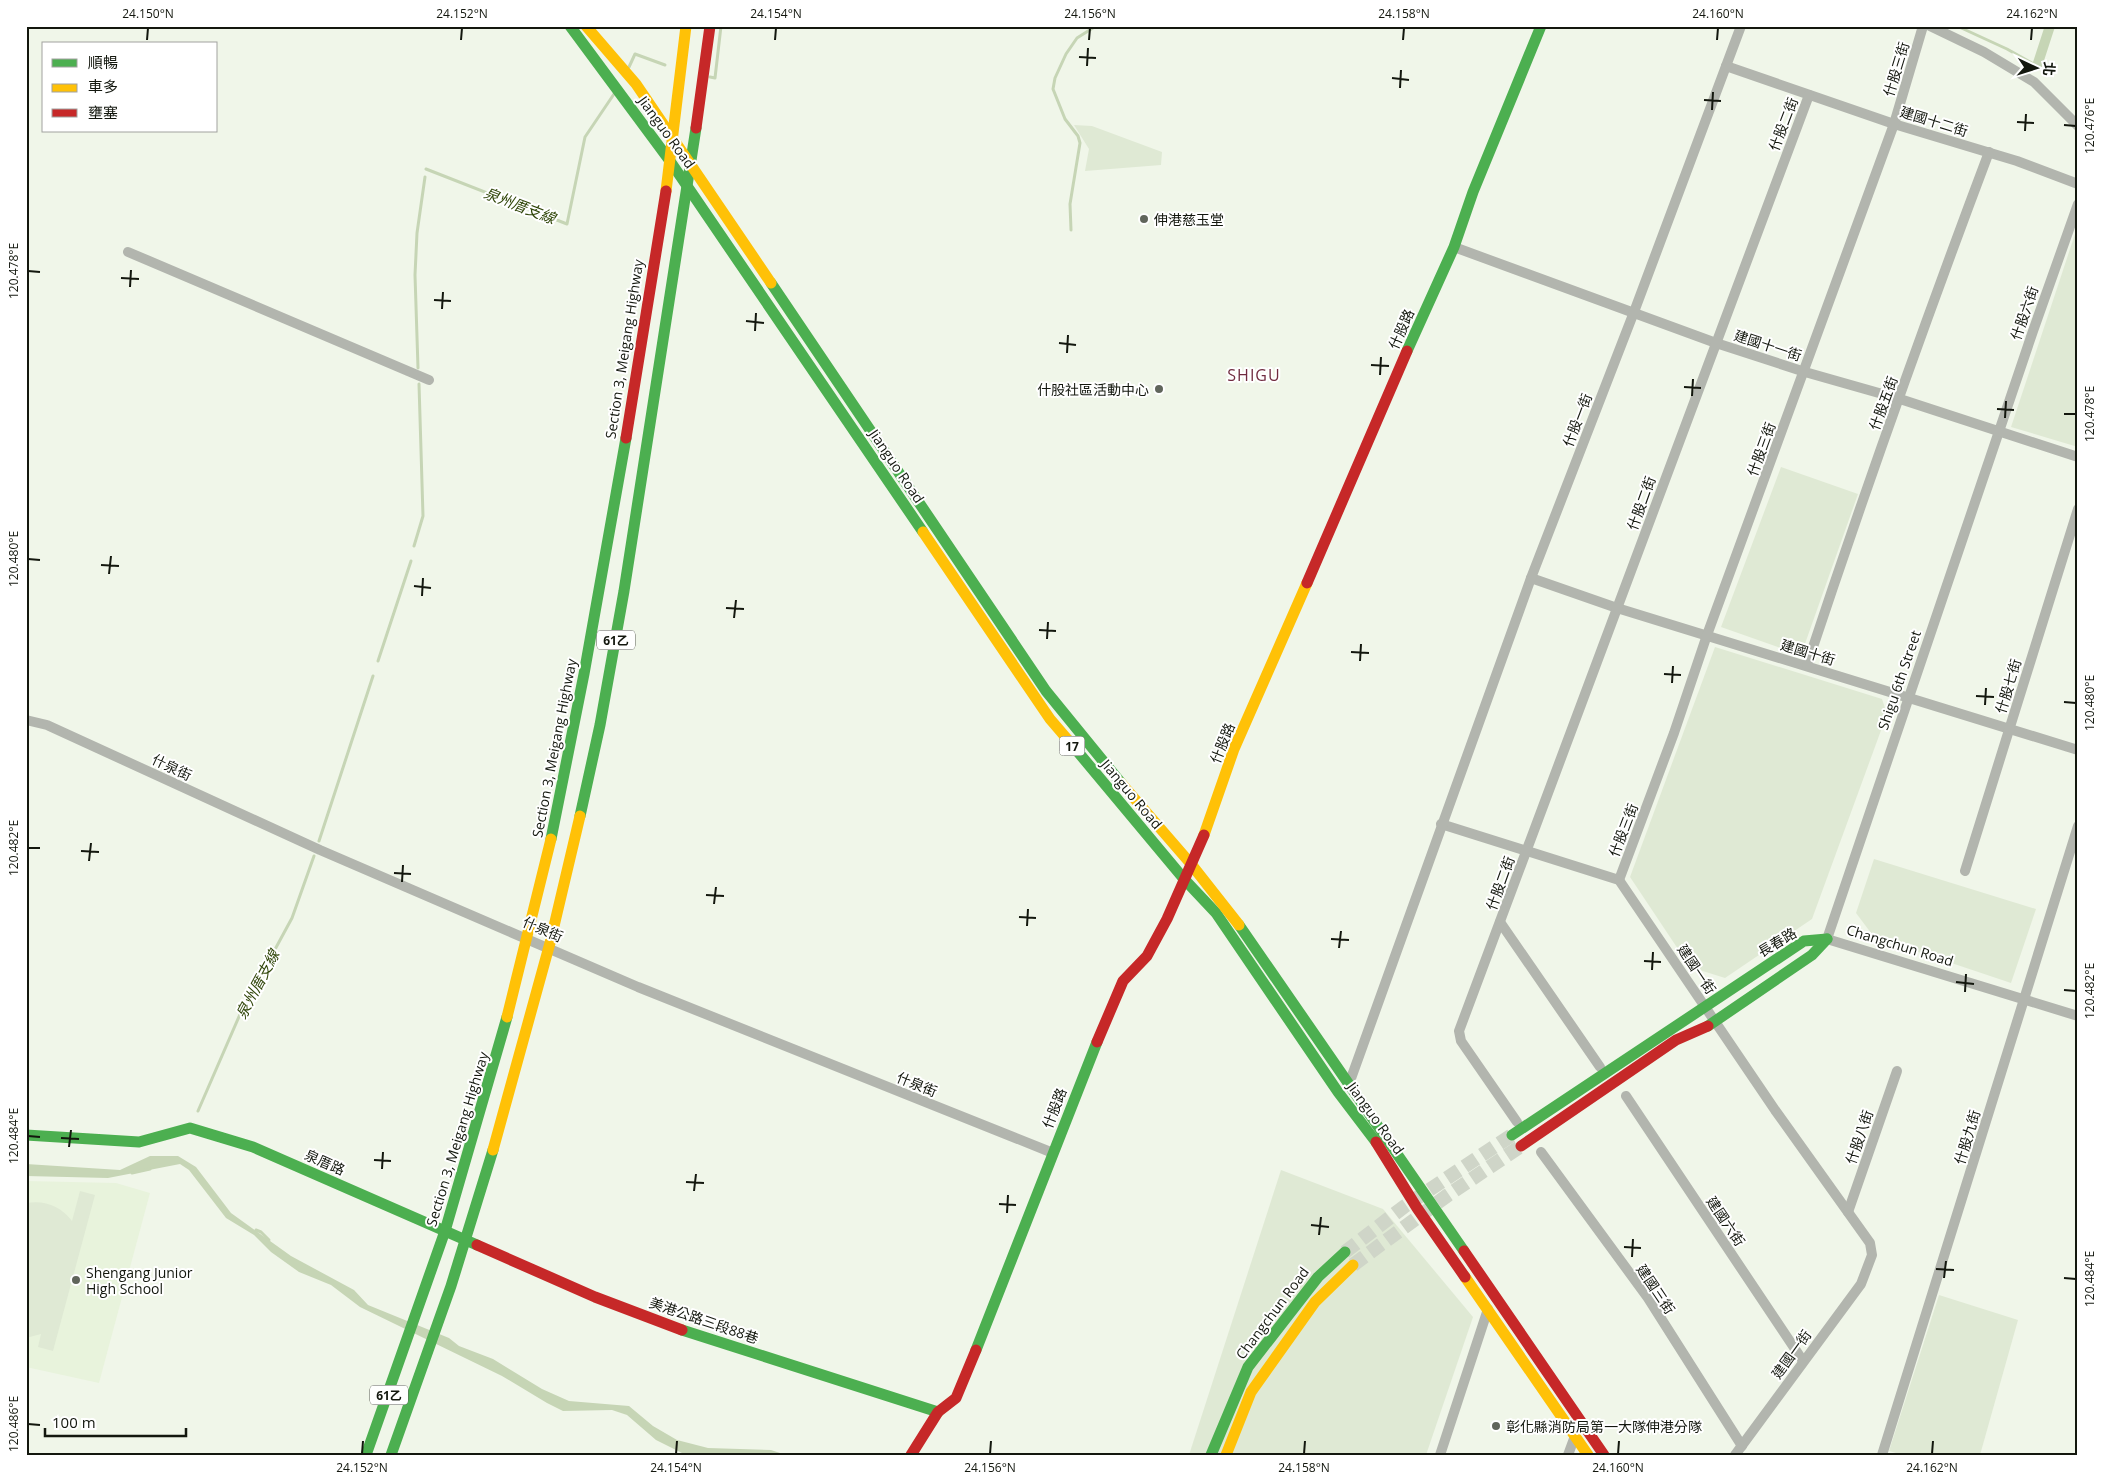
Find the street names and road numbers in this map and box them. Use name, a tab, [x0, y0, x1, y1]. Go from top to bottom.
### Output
street label: 什股三街	[1879, 39, 1913, 99]
street label: Jianguo Road	[633, 90, 700, 172]
street label: 什股二街	[1764, 94, 1802, 154]
street label: 建國十二街	[1898, 102, 1970, 140]
street label: Section 3, Meigang Highway	[600, 257, 648, 440]
street label: 什股六街	[2006, 283, 2042, 343]
street label: 什股路	[1384, 306, 1418, 352]
street label: 建國十一街	[1732, 325, 1804, 365]
street label: 什股五街	[1864, 373, 1902, 433]
street label: 什股一街	[1558, 390, 1596, 450]
street label: 什股三街	[1742, 419, 1780, 479]
street label: Jianguo Road	[864, 424, 929, 507]
street label: 什股二街	[1622, 473, 1660, 533]
street label: Shigu 6th Street	[1873, 628, 1925, 732]
road number: 61乙	[597, 630, 635, 650]
street label: 建國十街	[1778, 635, 1838, 669]
street label: Section 3, Meigang Highway	[527, 656, 581, 839]
street label: 什股七街	[1991, 656, 2025, 716]
street label: 什股路	[1205, 720, 1239, 766]
road number: 17	[1060, 736, 1084, 756]
street label: 什泉街	[149, 750, 195, 784]
street label: Jianguo Road	[1096, 754, 1167, 833]
street label: 什股三街	[1604, 800, 1642, 860]
street label: 什股二街	[1481, 853, 1519, 913]
street label: 什泉街	[520, 912, 566, 946]
street label: Changchun Road	[1844, 920, 1956, 970]
street label: 長春路	[1754, 923, 1800, 961]
street label: 建國一街	[1673, 940, 1721, 998]
street label: Section 3, Meigang Highway	[421, 1048, 493, 1229]
street label: 什泉街	[894, 1067, 940, 1101]
street label: Jianguo Road	[1342, 1076, 1409, 1158]
street label: 什股路	[1038, 1085, 1070, 1131]
street label: 什股八街	[1841, 1107, 1877, 1167]
street label: 什股九街	[1950, 1107, 1984, 1167]
street label: 泉厝路	[302, 1145, 348, 1179]
street label: 建國六街	[1702, 1192, 1750, 1250]
street label: 建國三街	[1632, 1260, 1680, 1318]
street label: Changchun Road	[1231, 1263, 1313, 1363]
street label: 美港公路三段88巷	[647, 1292, 761, 1348]
street label: 建國一街	[1767, 1326, 1815, 1382]
road number: 61乙	[370, 1386, 408, 1404]

